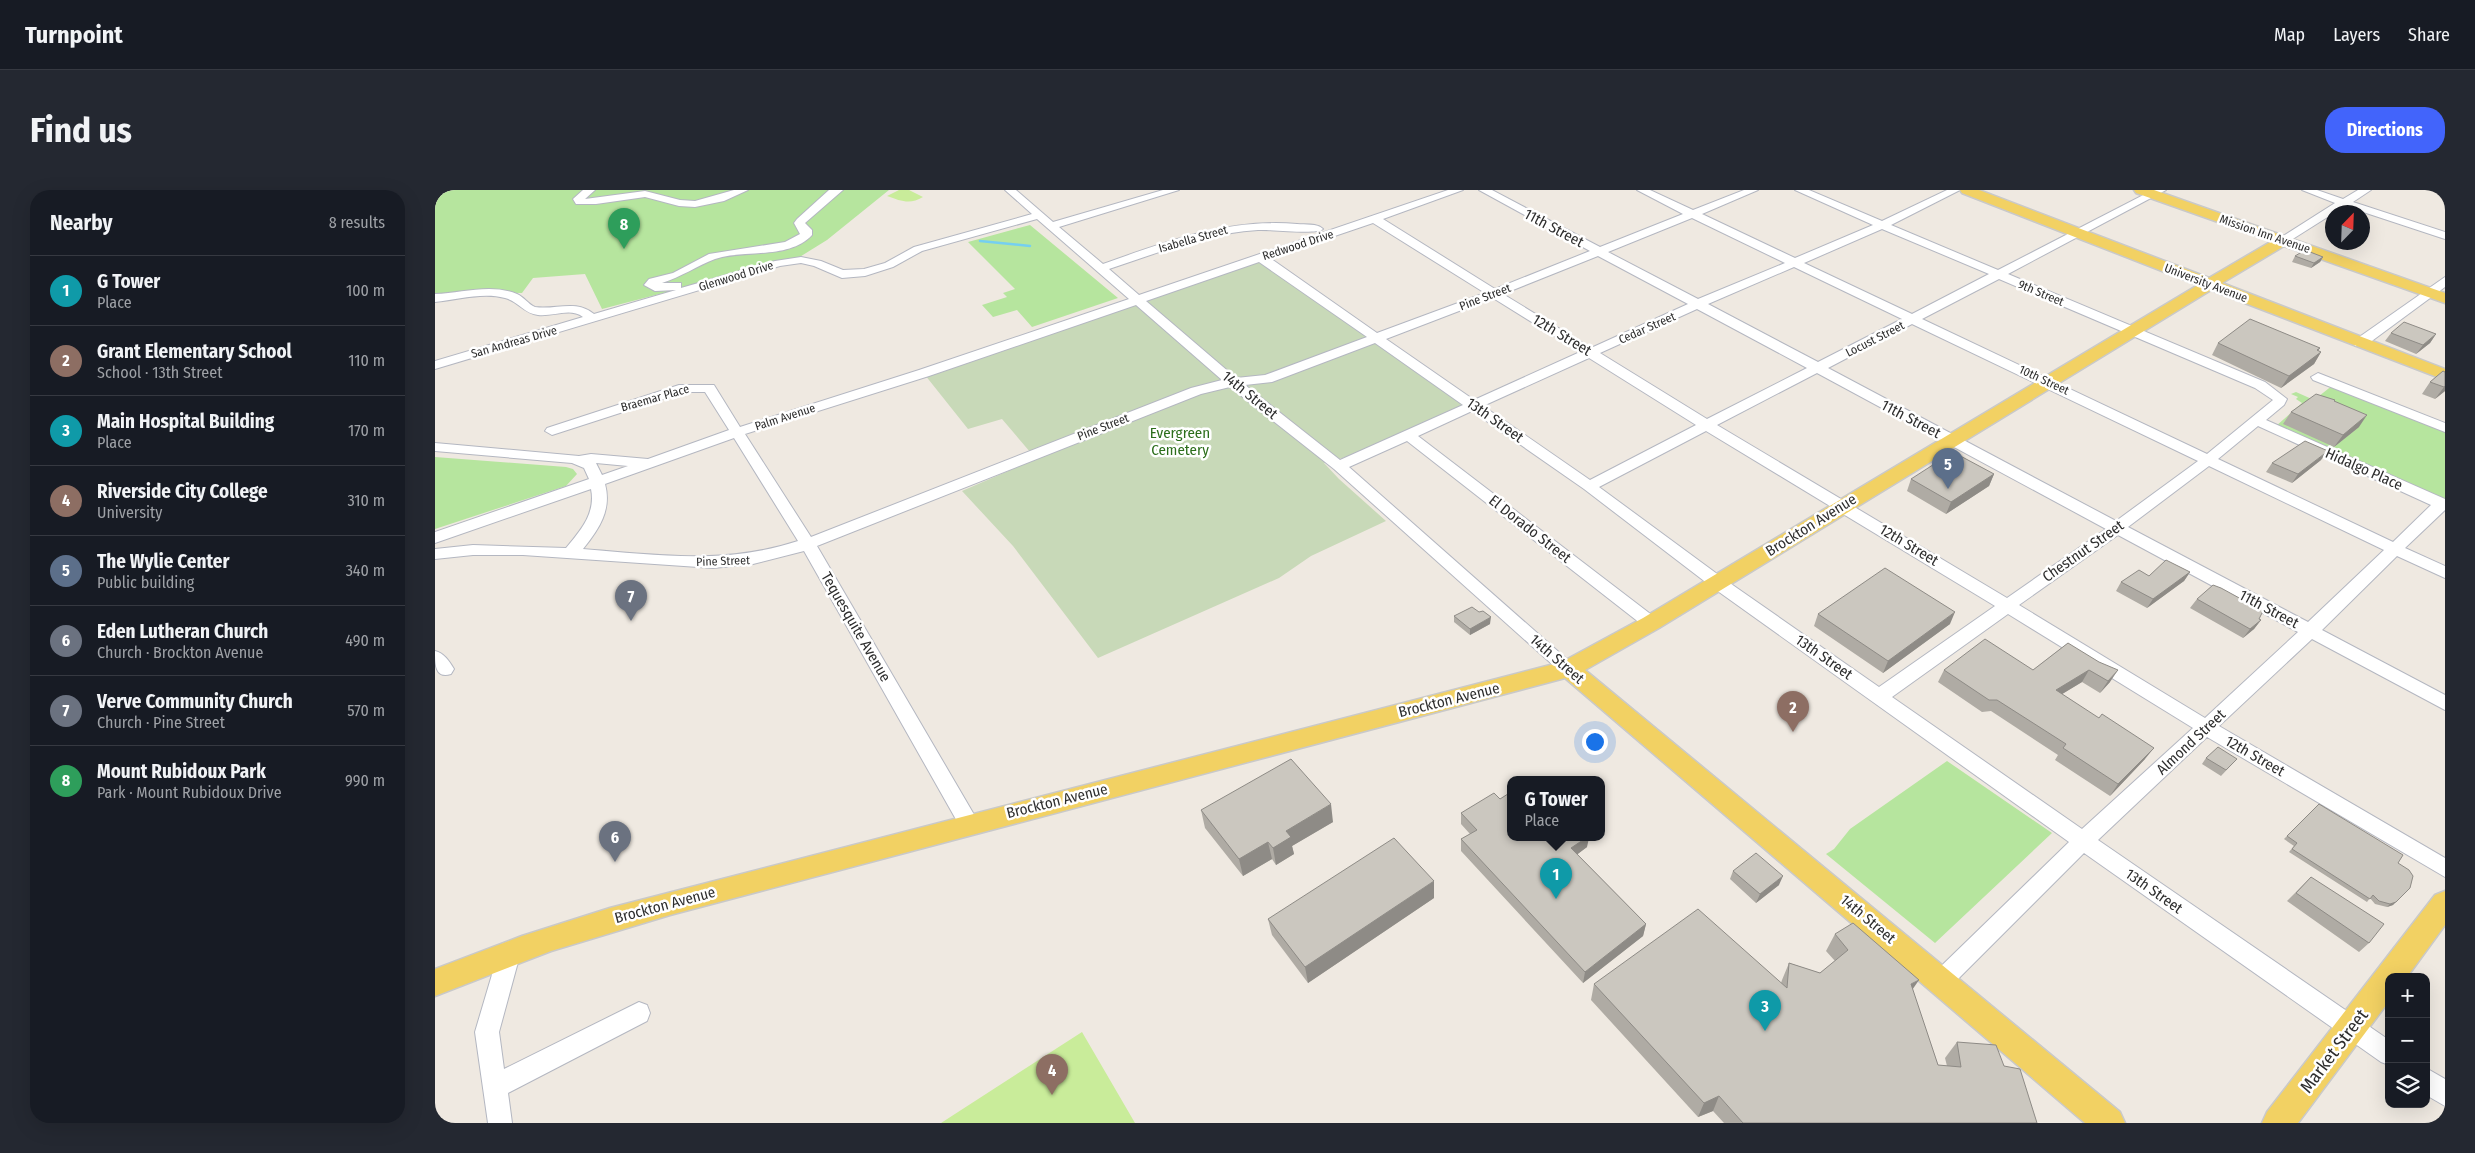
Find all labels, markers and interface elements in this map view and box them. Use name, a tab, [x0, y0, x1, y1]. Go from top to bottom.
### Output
text: Turnpoint	[25, 21, 123, 49]
text: Map	[2274, 24, 2305, 46]
text: Layers	[2333, 24, 2380, 46]
text: Share	[2408, 24, 2450, 46]
button: Directions	[2325, 107, 2445, 153]
text: Find us	[30, 109, 132, 151]
street label: 11th Street	[1521, 205, 1587, 251]
north arrow	[2325, 205, 2370, 250]
pin: 8	[608, 208, 640, 249]
text: Nearby	[50, 210, 112, 236]
street label: Mission Inn Avenue	[2218, 212, 2312, 256]
text: 8 results	[329, 213, 385, 232]
street label: Isabella Street	[1157, 222, 1229, 255]
street label: Redwood Drive	[1261, 227, 1335, 263]
street label: Glenwood Drive	[697, 258, 775, 294]
street label: University Avenue	[2162, 261, 2250, 305]
text: G Tower	[97, 270, 160, 293]
street label: 9th Street	[2016, 277, 2066, 309]
text: 1	[63, 281, 69, 300]
text: 100 m	[346, 281, 385, 300]
street label: Pine Street	[1457, 281, 1513, 313]
text: Place	[97, 293, 132, 312]
street label: Cedar Street	[1616, 309, 1678, 347]
street label: 12th Street	[1529, 310, 1595, 360]
street label: Locust Street	[1843, 318, 1907, 360]
street label: San Andreas Drive	[469, 323, 559, 361]
text: Grant Elementary School	[97, 340, 292, 363]
text: 2	[62, 351, 70, 370]
text: 110 m	[348, 351, 385, 370]
street label: 10th Street	[2017, 362, 2071, 398]
text: School · 13th Street	[97, 363, 222, 382]
street label: 14th Street	[1219, 367, 1282, 423]
street label: Braemar Place	[619, 382, 691, 414]
street label: 13th Street	[1463, 394, 1527, 446]
street label: 11th Street	[1878, 396, 1944, 442]
street label: Palm Avenue	[753, 401, 817, 433]
text: Main Hospital Building	[97, 410, 274, 433]
street label: Pine Street	[1075, 411, 1131, 443]
text: 3	[62, 421, 70, 440]
text: 170 m	[348, 421, 385, 440]
park label: Evergreen Cemetery	[1150, 424, 1210, 459]
text: Place	[97, 433, 132, 452]
street label: Hidalgo Place	[2323, 444, 2405, 494]
pin: 5	[1932, 448, 1964, 489]
text: Riverside City College	[97, 480, 268, 503]
street label: Brockton Avenue	[1762, 490, 1860, 560]
text: 4	[62, 491, 70, 510]
text: 310 m	[348, 491, 385, 510]
street label: El Dorado Street	[1485, 491, 1575, 567]
text: University	[97, 503, 162, 522]
street label: Chestnut Street	[2039, 516, 2127, 586]
street label: 12th Street	[1876, 520, 1942, 570]
text: The Wylie Center	[97, 550, 229, 573]
street label: Pine Street	[696, 553, 750, 569]
text: 5	[62, 561, 70, 580]
text: 340 m	[346, 561, 385, 580]
street label: Tequesquite Avenue	[817, 569, 895, 685]
text: Public building	[97, 573, 194, 592]
pin: 7	[615, 580, 647, 621]
street label: 11th Street	[2236, 586, 2302, 632]
text: Eden Lutheran Church	[97, 620, 268, 643]
street label: 14th Street	[1526, 630, 1588, 688]
text: 6	[62, 631, 70, 650]
text: 490 m	[345, 631, 385, 650]
street label: 13th Street	[1792, 631, 1856, 683]
text: Church · Brockton Avenue	[97, 643, 263, 662]
street label: Brockton Avenue	[1397, 679, 1501, 721]
text: Verve Community Church	[97, 690, 293, 713]
pin: 2	[1777, 691, 1809, 732]
text: 7	[63, 701, 69, 720]
text: 570 m	[347, 701, 385, 720]
street label: Almond Street	[2153, 705, 2229, 778]
text: Church · Pine Street	[97, 713, 225, 732]
your location	[1582, 729, 1608, 755]
street label: 12th Street	[2222, 732, 2288, 780]
text: Mount Rubidoux Park	[97, 760, 266, 783]
text: 8	[62, 771, 70, 790]
text: 990 m	[345, 771, 385, 790]
popup	[1507, 776, 1605, 841]
street label: Brockton Avenue	[1005, 780, 1109, 822]
text: Park · Mount Rubidoux Drive	[97, 783, 282, 802]
text: G Tower	[1524, 788, 1588, 811]
text: Place	[1524, 811, 1559, 830]
pin: 6	[599, 821, 631, 862]
pin: 1	[1540, 858, 1572, 899]
street label: 13th Street	[2122, 865, 2186, 917]
street label: Brockton Avenue	[613, 883, 717, 927]
street label: 14th Street	[1837, 891, 1899, 947]
map controls	[2385, 973, 2430, 1108]
button: +	[2385, 973, 2430, 1018]
pin: 3	[1749, 990, 1781, 1031]
street label: Market Street	[2295, 1005, 2373, 1097]
button: −	[2385, 1018, 2430, 1063]
pin: 4	[1036, 1054, 1068, 1095]
button: layers	[2385, 1063, 2430, 1108]

